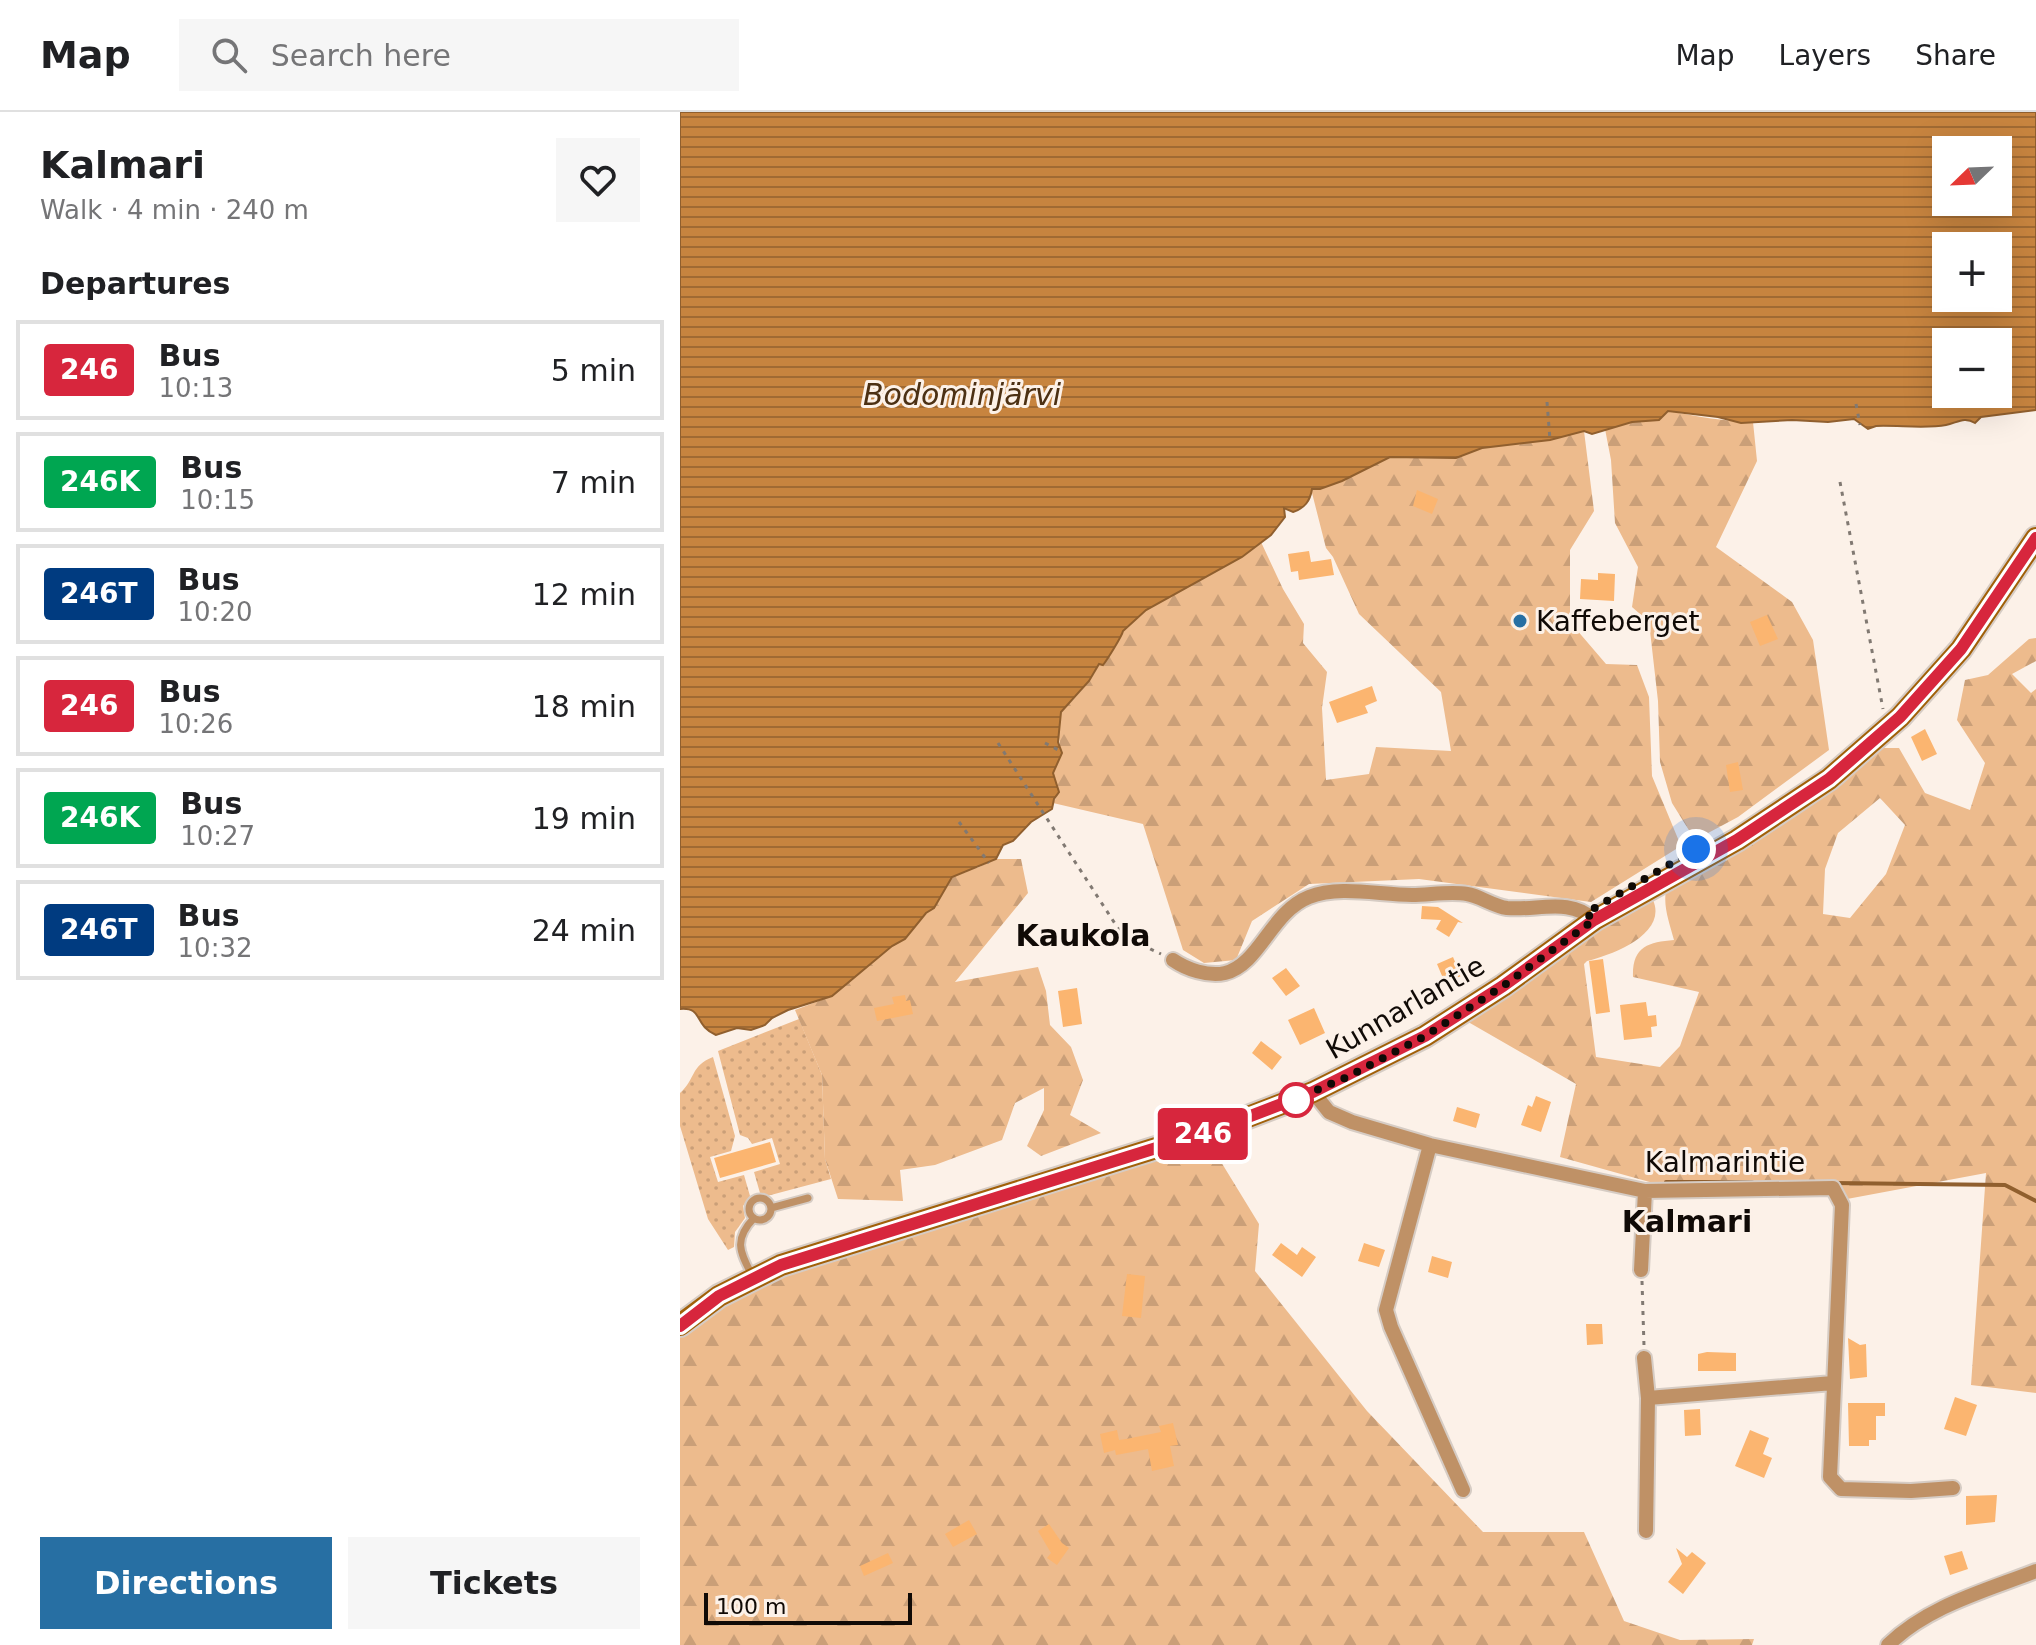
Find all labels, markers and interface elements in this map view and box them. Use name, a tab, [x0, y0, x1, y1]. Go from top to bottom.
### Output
search box	[179, 19, 739, 91]
text: Map	[40, 33, 131, 77]
icon: search	[207, 33, 251, 77]
text: Search here	[271, 38, 451, 73]
text: Map	[1675, 39, 1735, 72]
text: Layers	[1779, 39, 1871, 72]
text: Share	[1915, 39, 1996, 72]
north arrow	[1932, 136, 2012, 216]
map controls	[1932, 136, 2012, 408]
button: heart	[556, 138, 640, 222]
text: Kalmari	[40, 143, 205, 187]
text: Walk · 4 min · 240 m	[40, 195, 309, 225]
button: +	[1932, 232, 2012, 312]
text: Departures	[40, 266, 230, 301]
button: −	[1932, 328, 2012, 408]
text: Bus	[158, 338, 221, 373]
text: 246	[60, 353, 118, 386]
text: 5 min	[551, 353, 636, 388]
text: 10:13	[158, 373, 233, 403]
water label: Bodominjärvi	[863, 377, 1062, 412]
text: Bus	[180, 450, 242, 485]
text: 246K	[60, 465, 140, 498]
text: 7 min	[551, 465, 636, 500]
text: 10:15	[180, 485, 255, 515]
text: Bus	[178, 562, 240, 597]
text: 246T	[60, 577, 138, 610]
text: 12 min	[532, 577, 636, 612]
text: 10:20	[178, 597, 252, 627]
place label: Kaffeberget	[1536, 605, 1700, 638]
marker: Kaffeberget	[1511, 612, 1529, 630]
text: Bus	[158, 674, 221, 709]
text: 246	[60, 689, 118, 722]
text: 18 min	[532, 689, 636, 724]
text: 10:26	[158, 709, 233, 739]
text: Bus	[180, 786, 242, 821]
text: 246K	[60, 801, 140, 834]
text: 19 min	[532, 801, 636, 836]
text: 10:27	[180, 821, 255, 851]
your location	[1676, 829, 1716, 869]
text: Bus	[178, 898, 240, 933]
text: 246T	[60, 913, 138, 946]
text: 24 min	[532, 913, 636, 948]
district label: Kaukola	[1015, 918, 1151, 953]
text: 10:32	[178, 933, 252, 963]
street label: Kunnarlantie	[1320, 949, 1490, 1066]
unlabelled marker	[1279, 1083, 1313, 1117]
line badge: 246	[1157, 1108, 1249, 1160]
text: 246	[1174, 1117, 1232, 1150]
street label: Kalmarintie	[1645, 1146, 1805, 1179]
district label: Kalmari	[1622, 1204, 1752, 1239]
button: Directions	[40, 1537, 332, 1629]
button: Tickets	[348, 1537, 640, 1629]
scale bar	[704, 1589, 912, 1625]
text: 100 m	[716, 1594, 786, 1619]

